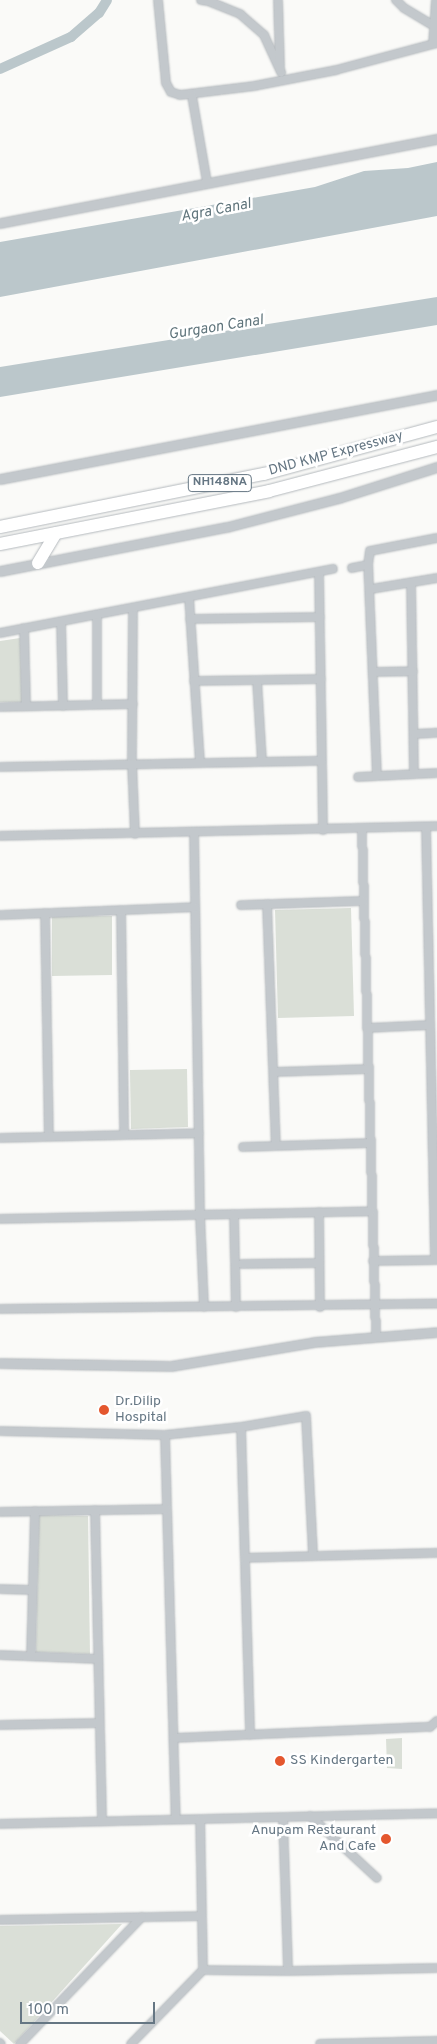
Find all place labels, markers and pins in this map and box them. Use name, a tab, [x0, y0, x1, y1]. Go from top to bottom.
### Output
place label: Dr.Dilip Hospital	[115, 1394, 167, 1426]
marker: Dr.Dilip Hospital	[97, 1403, 111, 1417]
place label: SS Kindergarten	[290, 1753, 393, 1769]
marker: SS Kindergarten	[274, 1755, 286, 1767]
place label: Anupam Restaurant And Cafe	[251, 1823, 376, 1855]
marker: Anupam Restaurant And Cafe	[380, 1833, 392, 1845]

